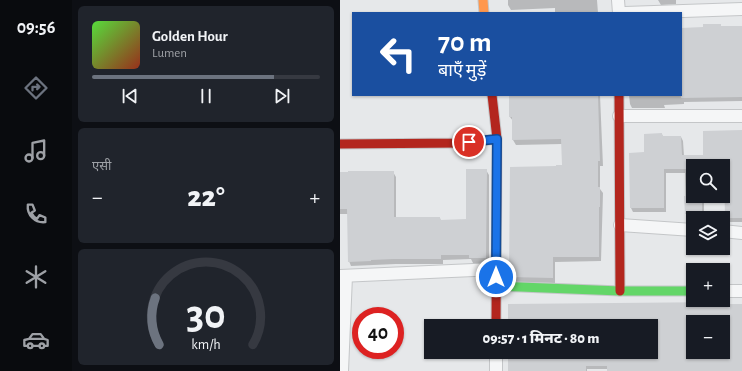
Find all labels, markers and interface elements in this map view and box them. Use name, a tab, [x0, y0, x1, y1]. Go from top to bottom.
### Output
text: 09:56	[17, 19, 55, 37]
icon: left	[372, 28, 424, 80]
text: Golden Hour	[152, 29, 228, 44]
text: 70 m	[438, 29, 492, 57]
text: Lumen	[152, 47, 187, 60]
text: बाएँ मुड़ें	[438, 62, 486, 80]
icon: directions	[22, 74, 50, 102]
icon: previous	[119, 85, 141, 107]
icon: pause	[195, 85, 217, 107]
icon: next	[271, 85, 293, 107]
pin	[452, 125, 486, 159]
icon: arrive	[458, 131, 480, 153]
icon: music	[22, 137, 50, 165]
map controls	[686, 159, 730, 359]
button: search	[686, 159, 730, 203]
text: एसी	[92, 160, 111, 173]
text: 22°	[187, 182, 225, 212]
text: −	[92, 186, 103, 208]
text: +	[309, 186, 320, 208]
icon: phone	[22, 200, 50, 228]
button: layers	[686, 211, 730, 255]
position arrow	[475, 256, 517, 298]
icon: climate	[22, 263, 50, 291]
button: +	[686, 263, 730, 307]
text: 30	[186, 295, 226, 336]
speed limit sign: 40	[352, 307, 404, 359]
button: −	[686, 315, 730, 359]
icon: car	[22, 326, 50, 354]
text: 09:57 · 1 मिनट · 80 m	[483, 331, 599, 346]
text: km/h	[191, 338, 221, 352]

